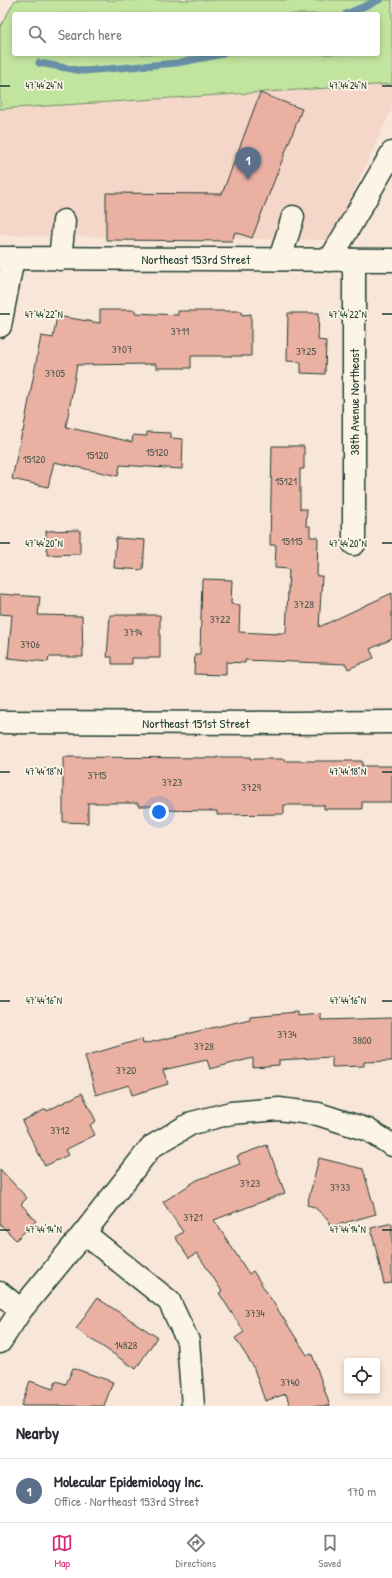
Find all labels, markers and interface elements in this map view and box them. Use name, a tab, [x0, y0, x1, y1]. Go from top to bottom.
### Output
search box	[12, 12, 380, 56]
icon: search	[26, 23, 48, 45]
text: Search here	[58, 24, 122, 45]
text: 47°44'24"N	[26, 79, 62, 92]
text: 47°44'24"N	[330, 79, 366, 92]
pin: 1	[235, 147, 261, 180]
street label: Northeast 153rd Street	[141, 250, 251, 268]
text: 47°44'22"N	[25, 308, 63, 321]
text: 47°44'22"N	[329, 308, 367, 321]
house number: 3711	[171, 324, 189, 338]
house number: 3707	[112, 342, 132, 356]
house number: 3725	[296, 344, 316, 358]
street label: 38th Avenue Northeast	[345, 348, 363, 456]
house number: 3705	[45, 366, 65, 380]
house number: 15120	[146, 445, 168, 459]
house number: 15120	[86, 448, 108, 462]
house number: 15120	[23, 452, 45, 466]
house number: 15121	[275, 474, 297, 488]
house number: 15115	[281, 534, 303, 548]
text: 47°44'20"N	[25, 537, 63, 550]
text: 47°44'20"N	[329, 537, 367, 550]
house number: 3728	[294, 597, 314, 611]
house number: 3722	[210, 612, 230, 626]
house number: 3714	[124, 625, 142, 639]
house number: 3706	[20, 637, 40, 651]
street label: Northeast 151st Street	[142, 714, 250, 732]
text: 47°44'18"N	[26, 765, 62, 778]
text: 47°44'18"N	[330, 765, 366, 778]
house number: 3715	[87, 768, 107, 782]
house number: 3723	[162, 775, 182, 789]
house number: 3729	[241, 780, 261, 794]
your location	[149, 802, 169, 822]
text: 47°44'16"N	[26, 994, 62, 1007]
text: 47°44'16"N	[330, 994, 366, 1007]
house number: 3734	[277, 1027, 297, 1041]
house number: 3800	[352, 1033, 372, 1047]
house number: 3728	[194, 1039, 214, 1053]
house number: 3720	[116, 1063, 136, 1077]
house number: 3712	[50, 1123, 70, 1137]
house number: 3723	[240, 1176, 260, 1190]
house number: 3733	[330, 1180, 350, 1194]
house number: 3721	[183, 1210, 203, 1224]
text: 47°44'14"N	[26, 1223, 62, 1236]
text: 47°44'14"N	[330, 1223, 366, 1236]
house number: 3734	[245, 1306, 265, 1320]
house number: 14828	[115, 1338, 138, 1352]
map controls	[344, 1358, 380, 1394]
button: locate	[344, 1358, 380, 1394]
house number: 3740	[280, 1375, 300, 1389]
text: Nearby	[16, 1421, 59, 1444]
text: Molecular Epidemiology Inc.	[54, 1471, 204, 1492]
text: 1	[27, 1482, 31, 1500]
text: 170 m	[347, 1482, 376, 1500]
text: Office · Northeast 153rd Street	[54, 1492, 199, 1510]
tab: Map	[51, 1532, 73, 1570]
tab: Directions	[176, 1532, 216, 1570]
tab: Saved	[318, 1532, 341, 1570]

